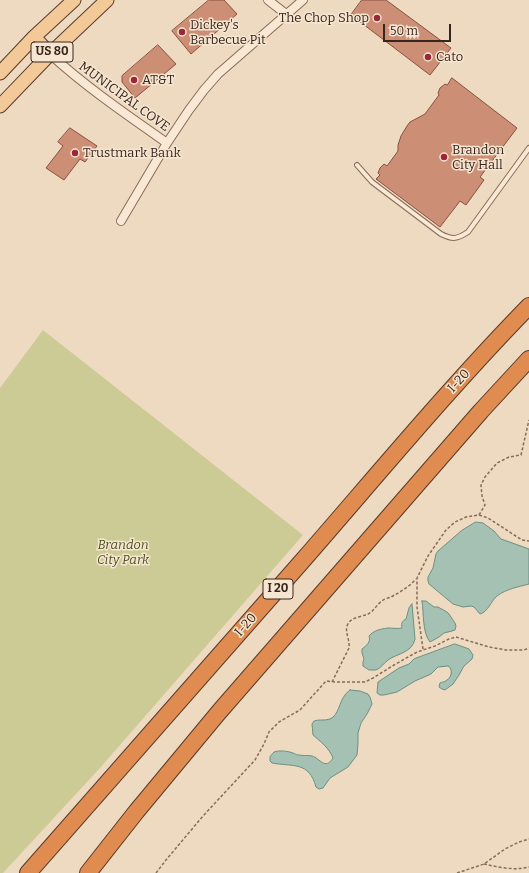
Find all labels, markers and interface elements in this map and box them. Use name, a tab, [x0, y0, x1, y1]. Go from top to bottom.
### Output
place label: The Chop Shop	[279, 10, 369, 26]
marker: The Chop Shop	[372, 13, 382, 23]
scale bar	[385, 16, 453, 42]
place label: Dickey's Barbecue Pit	[190, 17, 266, 48]
text: 50 m	[390, 24, 418, 38]
marker: Dickey's Barbecue Pit	[177, 27, 187, 37]
road number: US 80	[31, 42, 73, 62]
place label: Cato	[436, 49, 463, 65]
marker: Cato	[423, 52, 433, 62]
street label: MUNICIPAL COVE	[76, 59, 172, 135]
place label: AT&T	[142, 72, 174, 88]
marker: AT&T	[129, 75, 139, 85]
place label: Brandon City Hall	[452, 142, 504, 173]
place label: Trustmark Bank	[83, 145, 181, 161]
marker: Trustmark Bank	[70, 148, 80, 158]
marker: Brandon City Hall	[439, 152, 449, 162]
street label: I-20	[445, 366, 473, 396]
park label: Brandon City Park	[97, 537, 149, 568]
road number: I 20	[263, 579, 293, 599]
street label: I-20	[232, 610, 260, 640]

